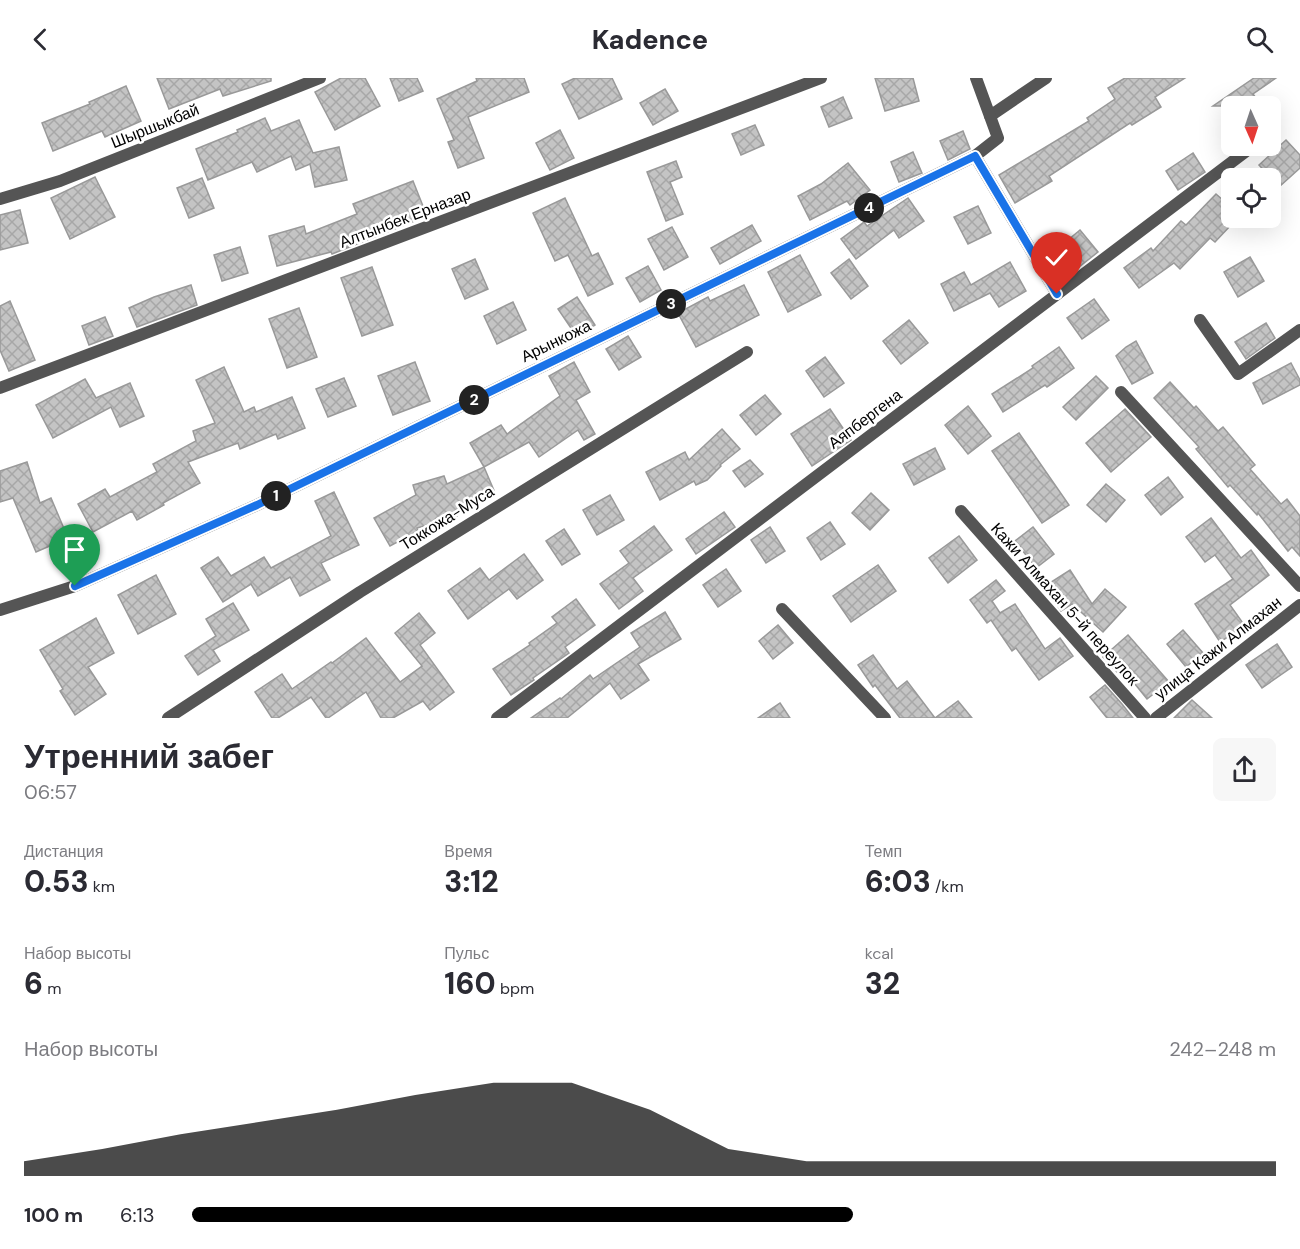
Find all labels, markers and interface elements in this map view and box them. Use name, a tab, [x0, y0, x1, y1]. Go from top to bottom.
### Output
text: Kadence	[592, 22, 708, 57]
icon: back	[24, 23, 57, 56]
icon: search	[1243, 23, 1276, 56]
north arrow	[1221, 96, 1281, 156]
map controls	[1221, 96, 1281, 228]
street label: Шыршыкбай	[108, 99, 202, 153]
button: locate	[1221, 168, 1281, 228]
street label: Алтынбек Ерназар	[336, 183, 474, 253]
pin: 4	[854, 193, 884, 223]
text: 4	[864, 197, 874, 218]
pin	[1031, 232, 1082, 294]
icon: check	[1040, 241, 1073, 274]
pin: 3	[656, 289, 686, 319]
text: 3	[666, 293, 676, 314]
street label: Арынкожа	[518, 315, 595, 367]
street label: Аяпбергена	[824, 384, 906, 454]
pin: 2	[459, 385, 489, 415]
text: 2	[469, 389, 479, 410]
pin: 1	[261, 481, 291, 511]
street label: Токкожа-Муса	[396, 481, 498, 555]
text: 1	[273, 485, 279, 506]
street label: Кажи Алмахан 5-й переулок	[986, 518, 1144, 690]
pin	[49, 524, 100, 586]
icon: arrive	[58, 533, 91, 566]
street label: улица Кажи Алмахан	[1150, 592, 1286, 704]
text: Утренний забег	[24, 735, 274, 778]
button: share	[1213, 738, 1276, 801]
text: 06:57	[24, 779, 77, 805]
text: Дистанция	[24, 841, 103, 862]
text: Время	[444, 841, 492, 862]
text: Темп	[865, 841, 902, 862]
text: 0.53	[24, 862, 89, 901]
text: 3:12	[444, 862, 499, 901]
text: 6:03	[865, 862, 931, 901]
text: km	[89, 876, 115, 897]
text: /km	[931, 876, 964, 897]
text: Набор высоты	[24, 943, 131, 964]
text: Пульс	[444, 943, 489, 964]
text: kcal	[865, 943, 894, 964]
text: 6	[24, 964, 43, 1003]
text: 160	[444, 964, 496, 1003]
text: 32	[865, 964, 900, 1003]
text: m	[43, 978, 62, 999]
text: bpm	[496, 978, 534, 999]
text: Набор высоты	[24, 1036, 158, 1062]
text: 242–248 m	[1169, 1036, 1276, 1062]
text: 100 m	[24, 1202, 83, 1228]
text: 6:13	[120, 1202, 155, 1228]

